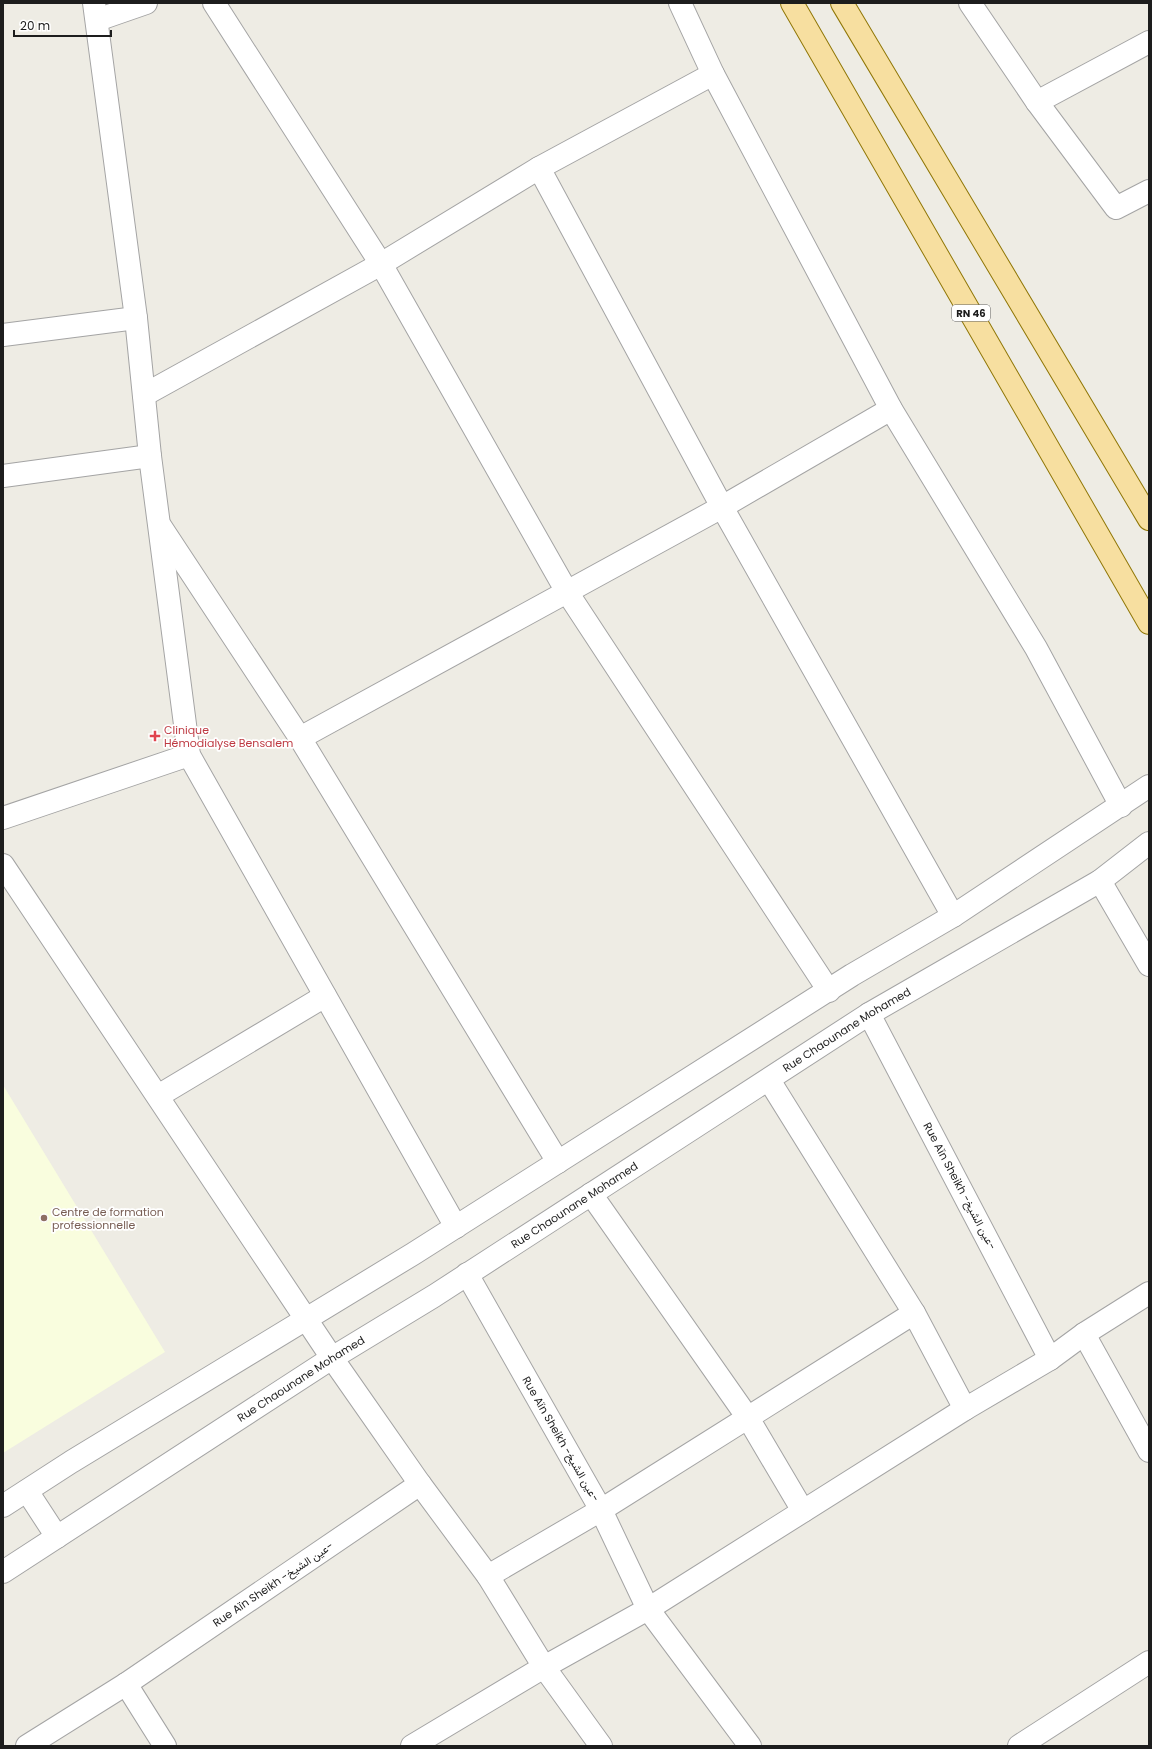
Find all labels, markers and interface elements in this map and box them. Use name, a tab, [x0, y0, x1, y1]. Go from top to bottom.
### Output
scale bar	[14, 12, 111, 38]
text: 20 m	[20, 17, 50, 34]
road number: RN 46	[952, 305, 990, 321]
place label: Clinique Hémodialyse Bensalem	[164, 722, 293, 751]
marker: Clinique Hémodialyse Bensalem	[149, 730, 161, 742]
street label: Rue Chaounane Mohamed	[779, 984, 914, 1076]
street label: Rue Aïn Sheikh -عين الشيخ-	[919, 1119, 1001, 1253]
street label: Rue Chaounane Mohamed	[508, 1158, 641, 1252]
place label: Centre de formation professionnelle	[52, 1204, 164, 1233]
marker: Centre de formation professionnelle	[39, 1213, 49, 1223]
street label: Rue Chaounane Mohamed	[234, 1332, 368, 1426]
street label: Rue Aïn Sheikh -عين الشيخ-	[518, 1373, 604, 1505]
street label: Rue Aïn Sheikh -عين الشيخ-	[209, 1538, 337, 1630]

